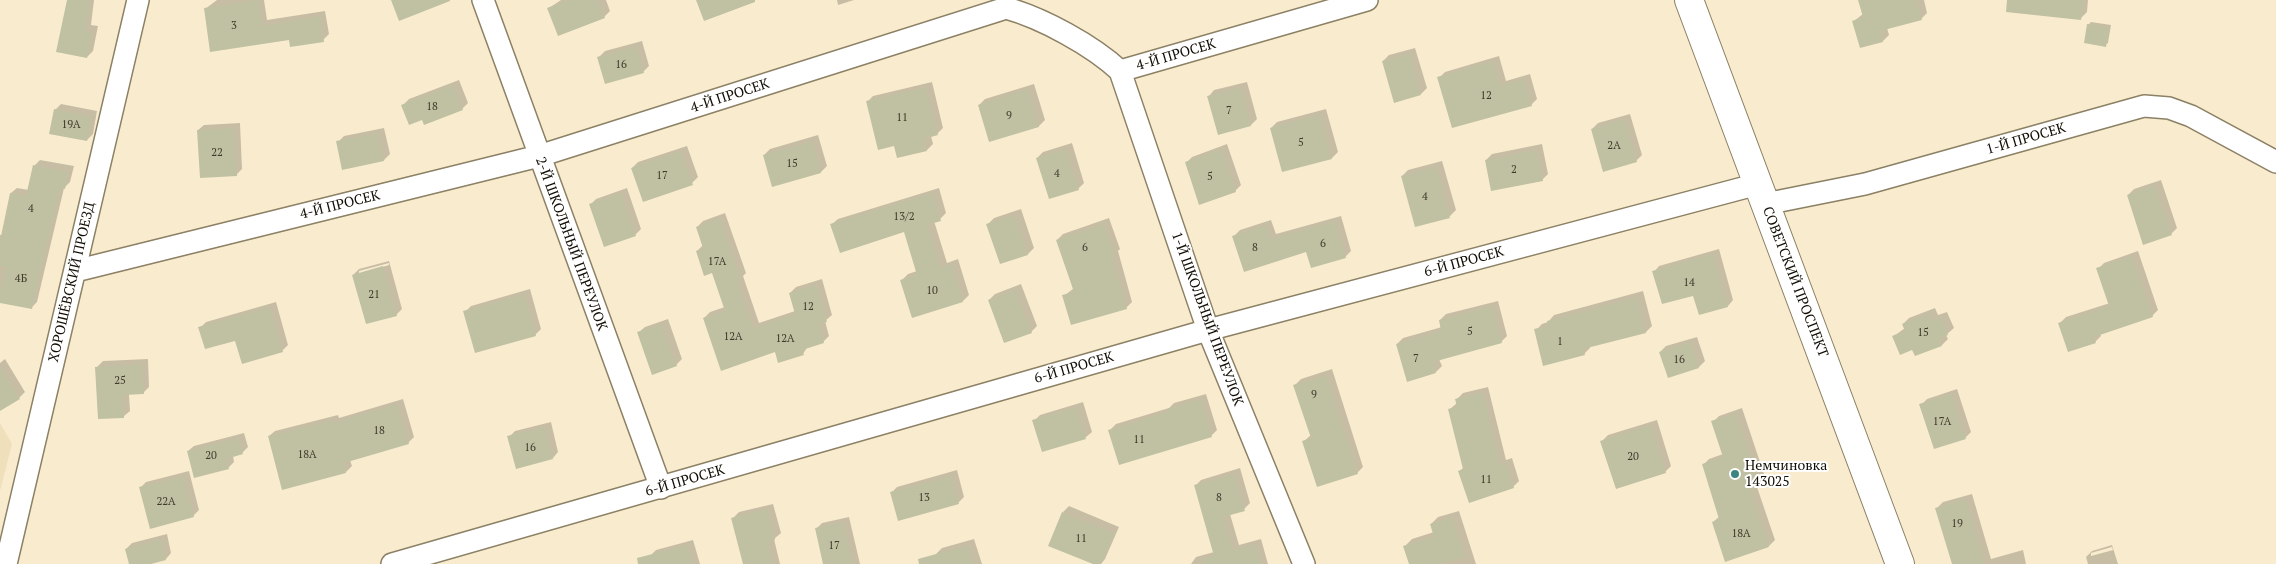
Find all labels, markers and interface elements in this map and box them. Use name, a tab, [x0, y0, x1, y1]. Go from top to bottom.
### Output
house number: 3	[231, 19, 237, 33]
street label: 4-Й ПРОСЕК	[1134, 36, 1218, 74]
house number: 16	[615, 58, 627, 72]
street label: 4-Й ПРОСЕК	[688, 75, 772, 117]
house number: 12	[1480, 89, 1492, 103]
house number: 18	[426, 100, 438, 114]
house number: 7	[1226, 104, 1232, 118]
house number: 9	[1006, 109, 1012, 123]
house number: 11	[896, 111, 908, 125]
house number: 19А	[61, 118, 81, 132]
street label: 1-Й ПРОСЕК	[1984, 120, 2068, 158]
house number: 5	[1298, 136, 1304, 150]
house number: 2А	[1607, 139, 1621, 153]
house number: 22	[211, 146, 223, 160]
street label: 2-Й ШКОЛЬНЫЙ ПЕРЕУЛОК	[532, 155, 610, 333]
house number: 15	[786, 157, 798, 171]
house number: 2	[1511, 163, 1517, 177]
house number: 4	[1054, 167, 1060, 181]
house number: 17	[656, 169, 668, 183]
house number: 5	[1207, 170, 1213, 184]
street label: 4-Й ПРОСЕК	[298, 187, 382, 223]
house number: 4	[1422, 190, 1428, 204]
street label: ХОРОШЁВСКИЙ ПРОЕЗД	[45, 200, 99, 364]
house number: 4	[28, 202, 34, 216]
street label: СОВЕТСКИЙ ПРОСПЕКТ	[1759, 204, 1831, 360]
house number: 13/2	[893, 210, 915, 224]
street label: 1-Й ШКОЛЬНЫЙ ПЕРЕУЛОК	[1168, 230, 1246, 408]
house number: 6	[1320, 237, 1326, 251]
house number: 6	[1082, 241, 1088, 255]
house number: 8	[1252, 241, 1258, 255]
street label: 6-Й ПРОСЕК	[1422, 243, 1506, 281]
house number: 17А	[708, 255, 726, 269]
house number: 4Б	[15, 272, 27, 286]
house number: 14	[1683, 276, 1695, 290]
house number: 10	[926, 284, 938, 298]
house number: 21	[368, 288, 380, 302]
house number: 12	[802, 300, 814, 314]
house number: 5	[1467, 325, 1473, 339]
house number: 15	[1917, 326, 1929, 340]
house number: 12А	[723, 330, 743, 344]
house number: 12А	[775, 332, 795, 346]
house number: 1	[1557, 335, 1563, 349]
street label: 6-Й ПРОСЕК	[1032, 349, 1116, 387]
house number: 7	[1413, 352, 1419, 366]
house number: 16	[1673, 353, 1685, 367]
house number: 25	[114, 374, 126, 388]
house number: 9	[1311, 388, 1317, 402]
house number: 17А	[1933, 415, 1951, 429]
house number: 18	[373, 424, 385, 438]
house number: 11	[1133, 433, 1145, 447]
house number: 16	[524, 441, 536, 455]
house number: 18А	[297, 448, 317, 462]
house number: 20	[205, 449, 217, 463]
house number: 20	[1627, 450, 1639, 464]
place label: Немчиновка 143025	[1745, 458, 1827, 491]
street label: 6-Й ПРОСЕК	[643, 462, 727, 500]
marker: Немчиновка 143025	[1729, 468, 1741, 480]
house number: 11	[1480, 473, 1492, 487]
house number: 13	[918, 491, 930, 505]
house number: 8	[1216, 491, 1222, 505]
house number: 22А	[156, 495, 176, 509]
house number: 19	[1951, 517, 1963, 531]
house number: 18А	[1731, 527, 1751, 541]
house number: 11	[1075, 532, 1087, 546]
house number: 17	[828, 539, 840, 553]

